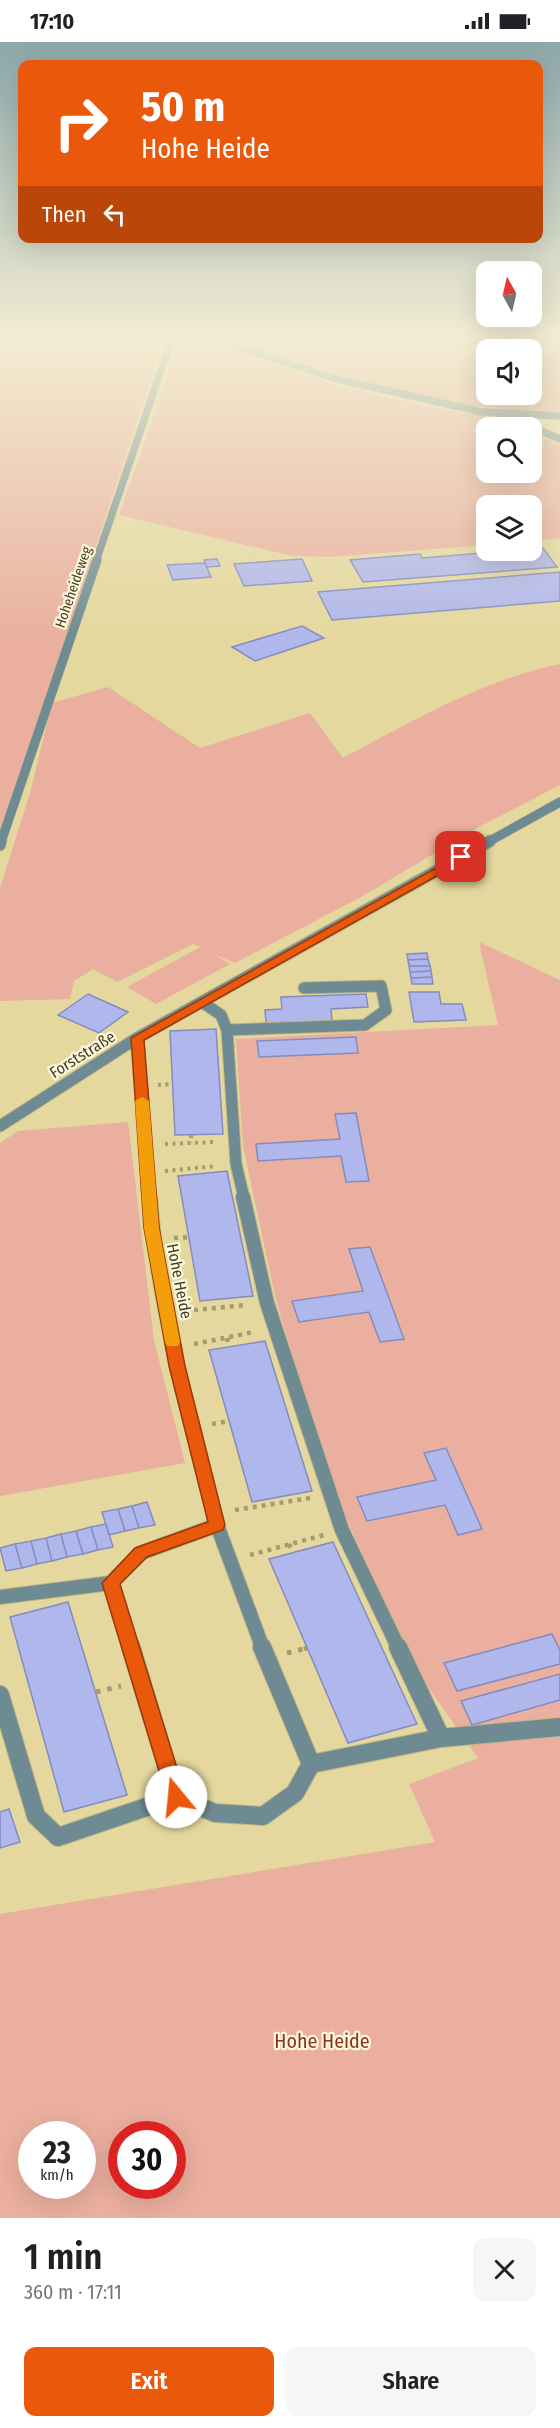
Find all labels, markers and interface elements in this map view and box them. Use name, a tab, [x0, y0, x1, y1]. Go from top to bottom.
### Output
text: 17:10	[30, 8, 74, 35]
text: 50 m	[141, 82, 225, 132]
icon: right	[42, 84, 120, 162]
text: Hohe Heide	[141, 133, 270, 165]
icon: left	[98, 198, 131, 231]
text: Then	[42, 201, 86, 228]
north arrow	[476, 261, 542, 327]
map controls	[476, 261, 542, 561]
button: sound	[476, 339, 542, 405]
button: search	[476, 417, 542, 483]
button: layers	[476, 495, 542, 561]
street label: Hoheheideweg	[52, 544, 95, 630]
pin	[435, 831, 486, 882]
icon: arrive	[444, 840, 477, 873]
street label: Forststraße	[46, 1027, 119, 1082]
street label: Hohe Heide	[163, 1242, 196, 1320]
position arrow	[144, 1765, 208, 1829]
park label: Hohe Heide	[274, 2029, 370, 2053]
speed limit sign: 30	[108, 2121, 186, 2199]
text: 23	[43, 2135, 71, 2171]
text: km/h	[40, 2166, 74, 2184]
text: 1 min	[24, 2235, 102, 2279]
button: close	[473, 2238, 536, 2301]
text: 360 m · 17:11	[24, 2280, 122, 2304]
button: Exit	[24, 2347, 274, 2416]
button: Share	[286, 2347, 536, 2416]

